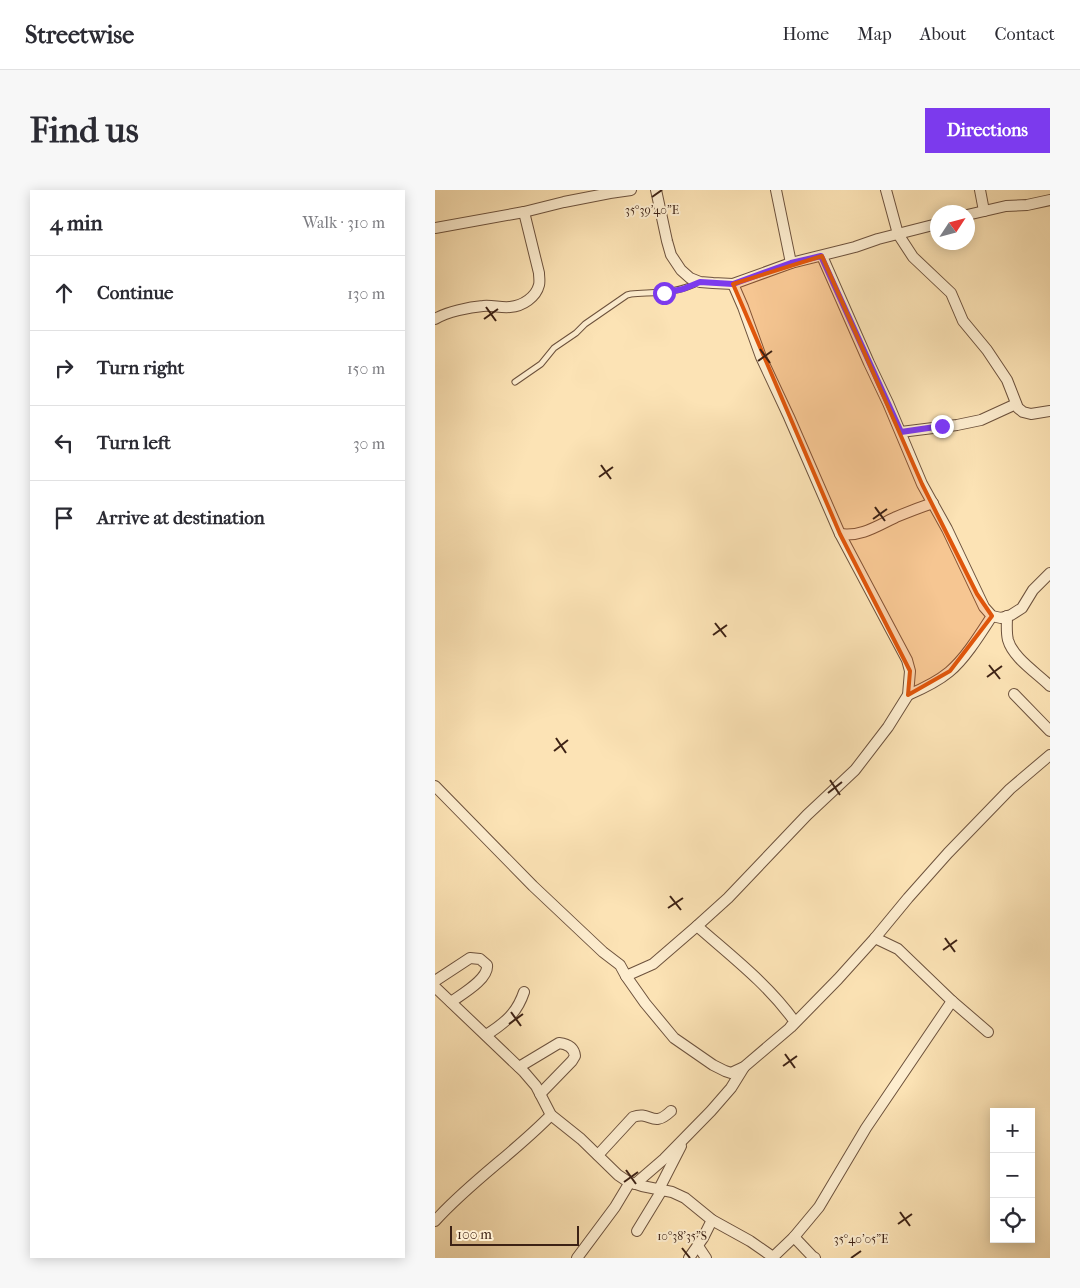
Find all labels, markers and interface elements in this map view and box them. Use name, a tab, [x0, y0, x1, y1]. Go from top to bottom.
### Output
text: Streetwise	[25, 21, 134, 49]
text: Home	[782, 24, 829, 45]
text: Map	[857, 24, 892, 45]
text: About	[920, 24, 966, 45]
text: Contact	[994, 24, 1055, 45]
button: Directions	[925, 108, 1050, 153]
text: Find us	[30, 110, 139, 151]
text: 35°39'40"E	[625, 203, 679, 217]
north arrow	[930, 205, 975, 250]
text: 4 min	[50, 211, 103, 235]
text: Walk · 310 m	[302, 213, 385, 232]
icon: ahead	[50, 279, 78, 307]
text: Continue	[97, 282, 173, 304]
route start	[653, 282, 676, 305]
text: 130 m	[347, 284, 385, 303]
icon: right	[50, 354, 78, 382]
text: Turn right	[97, 357, 184, 379]
text: 150 m	[347, 359, 385, 378]
route end	[931, 415, 954, 438]
icon: left	[50, 429, 78, 457]
text: Turn left	[97, 432, 171, 454]
text: 30 m	[353, 434, 385, 453]
icon: arrive	[50, 504, 78, 532]
text: Arrive at destination	[97, 507, 265, 529]
map controls	[990, 1108, 1035, 1243]
button: +	[990, 1108, 1035, 1153]
button: −	[990, 1153, 1035, 1198]
button: locate	[990, 1198, 1035, 1243]
scale bar	[450, 1223, 579, 1246]
text: 100 m	[457, 1226, 492, 1243]
text: 10°38'35"S	[657, 1229, 707, 1243]
text: 35°40'05"E	[834, 1232, 888, 1246]

